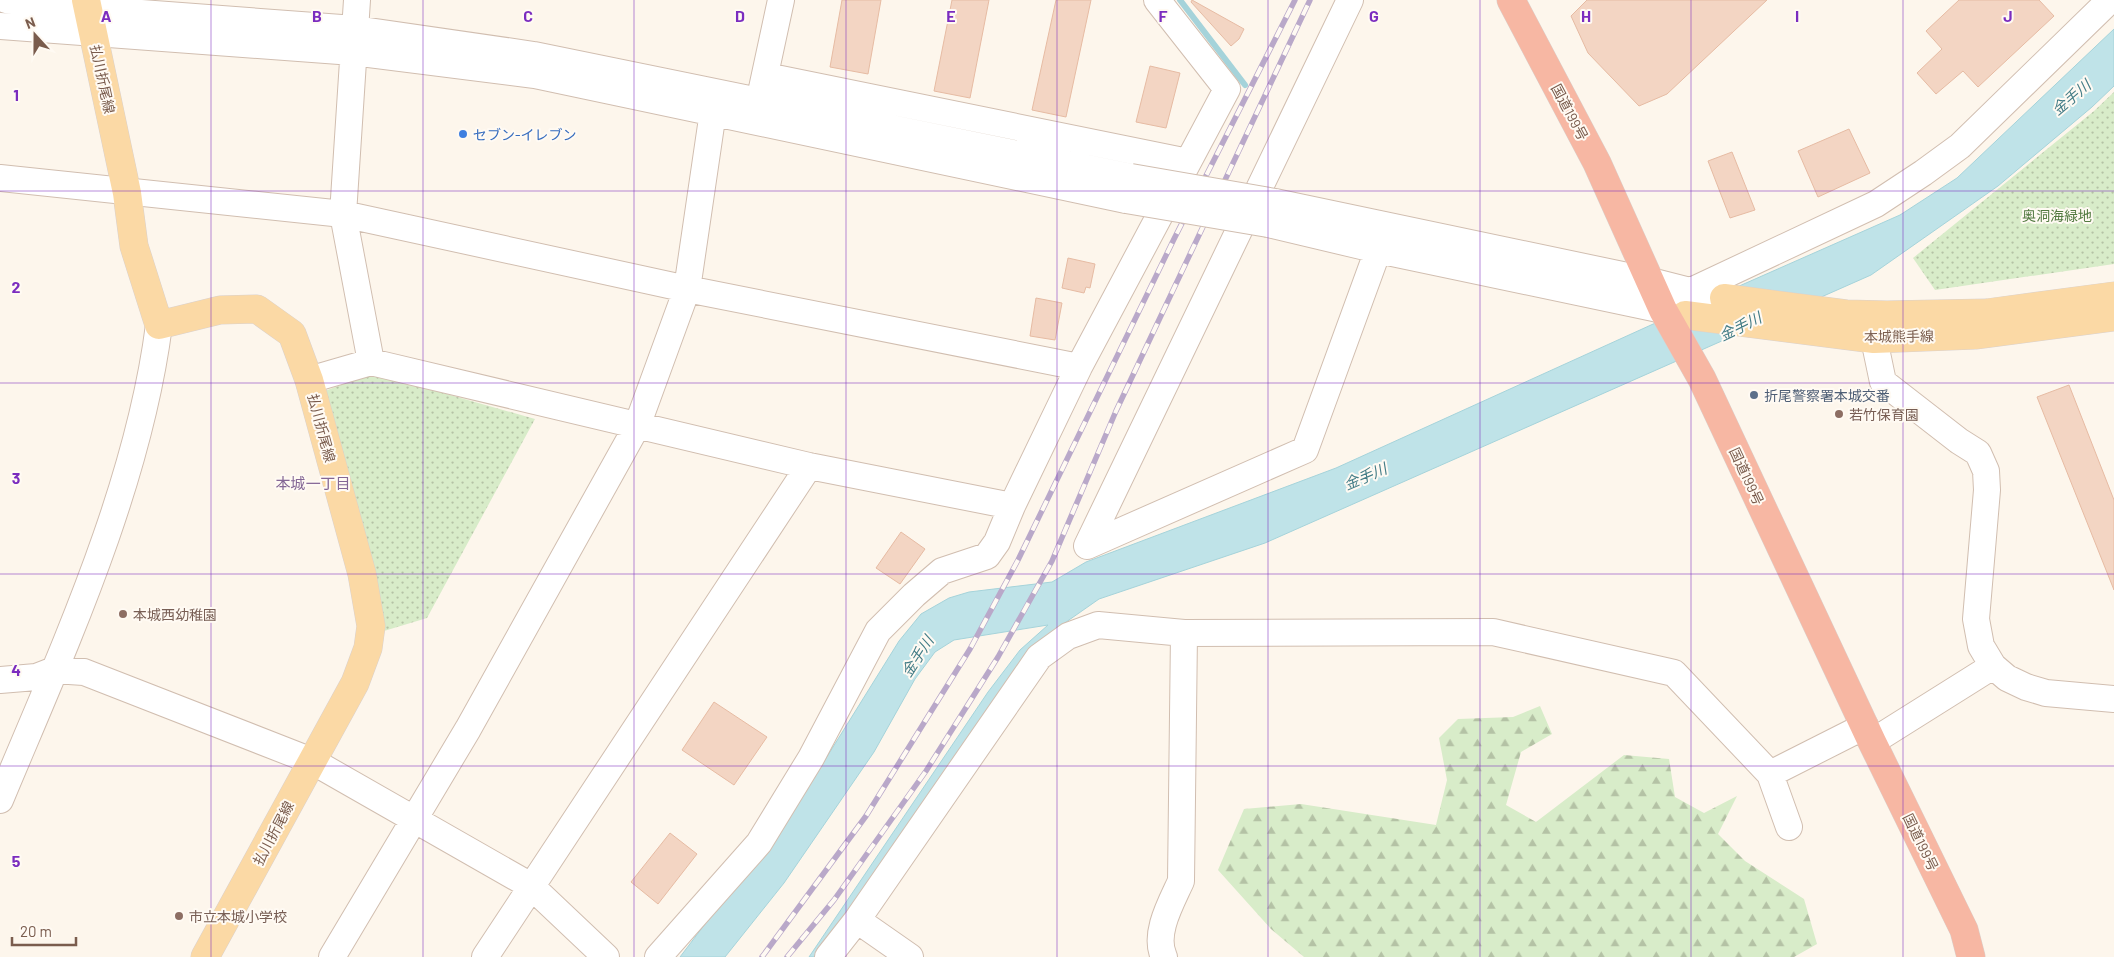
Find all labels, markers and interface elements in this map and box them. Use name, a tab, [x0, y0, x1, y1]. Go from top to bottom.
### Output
text: A	[101, 6, 112, 25]
text: B	[312, 6, 322, 25]
text: C	[523, 6, 533, 25]
text: D	[735, 6, 745, 25]
text: E	[946, 6, 956, 25]
text: F	[1159, 6, 1168, 25]
text: G	[1369, 6, 1379, 25]
text: H	[1581, 6, 1591, 25]
text: I	[1795, 6, 1799, 25]
text: J	[2003, 6, 2013, 25]
north arrow	[10, 10, 60, 60]
text: N	[23, 13, 38, 32]
street label: 払川折尾線	[87, 43, 119, 115]
water label: 金手川	[2048, 74, 2096, 118]
street label: 国道199号	[1548, 81, 1592, 143]
text: 1	[13, 85, 19, 104]
place label: セブン-イレブン	[473, 126, 577, 143]
marker: セブン-イレブン	[457, 128, 469, 140]
park label: 奥洞海緑地	[2022, 207, 2092, 224]
text: 2	[12, 277, 21, 296]
water label: 金手川	[1716, 307, 1766, 344]
street label: 本城熊手線	[1864, 327, 1934, 345]
place label: 折尾警察署本城交番	[1764, 387, 1890, 404]
marker: 折尾警察署本城交番	[1748, 389, 1760, 401]
street label: 払川折尾線	[305, 392, 339, 464]
place label: 若竹保育園	[1849, 406, 1919, 423]
marker: 若竹保育園	[1833, 408, 1845, 420]
street label: 国道199号	[1726, 445, 1768, 507]
water label: 金手川	[1341, 458, 1391, 493]
text: 3	[12, 468, 20, 487]
district label: 本城一丁目	[275, 474, 351, 492]
place label: 本城西幼稚園	[133, 606, 217, 623]
marker: 本城西幼稚園	[117, 608, 129, 620]
water label: 金手川	[897, 631, 938, 680]
text: 4	[11, 660, 21, 679]
street label: 払川折尾線	[249, 798, 297, 868]
street label: 国道199号	[1900, 811, 1942, 873]
text: 5	[12, 851, 21, 870]
place label: 市立本城小学校	[189, 908, 287, 925]
marker: 市立本城小学校	[173, 910, 185, 922]
scale bar	[12, 914, 76, 946]
text: 20 m	[20, 922, 52, 940]

